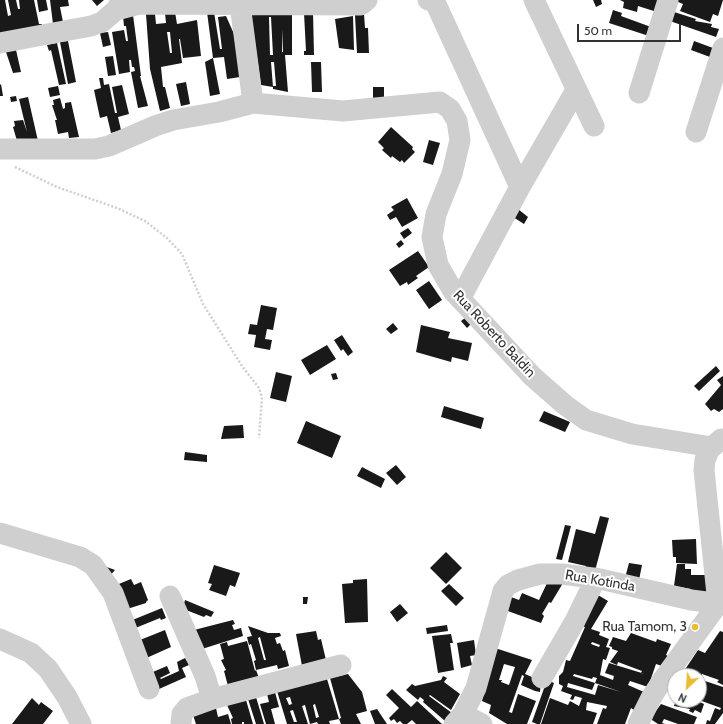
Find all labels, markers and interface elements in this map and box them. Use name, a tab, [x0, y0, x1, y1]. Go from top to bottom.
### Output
scale bar	[579, 16, 683, 42]
text: 50 m	[584, 23, 612, 38]
street label: Rua Roberto Baldin	[449, 287, 539, 381]
street label: Rua Kotinda	[564, 567, 636, 595]
place label: Rua Tamom, 3	[602, 619, 687, 635]
marker: Rua Tamom, 3	[690, 622, 700, 632]
north arrow	[667, 668, 707, 708]
text: N	[676, 690, 689, 706]

